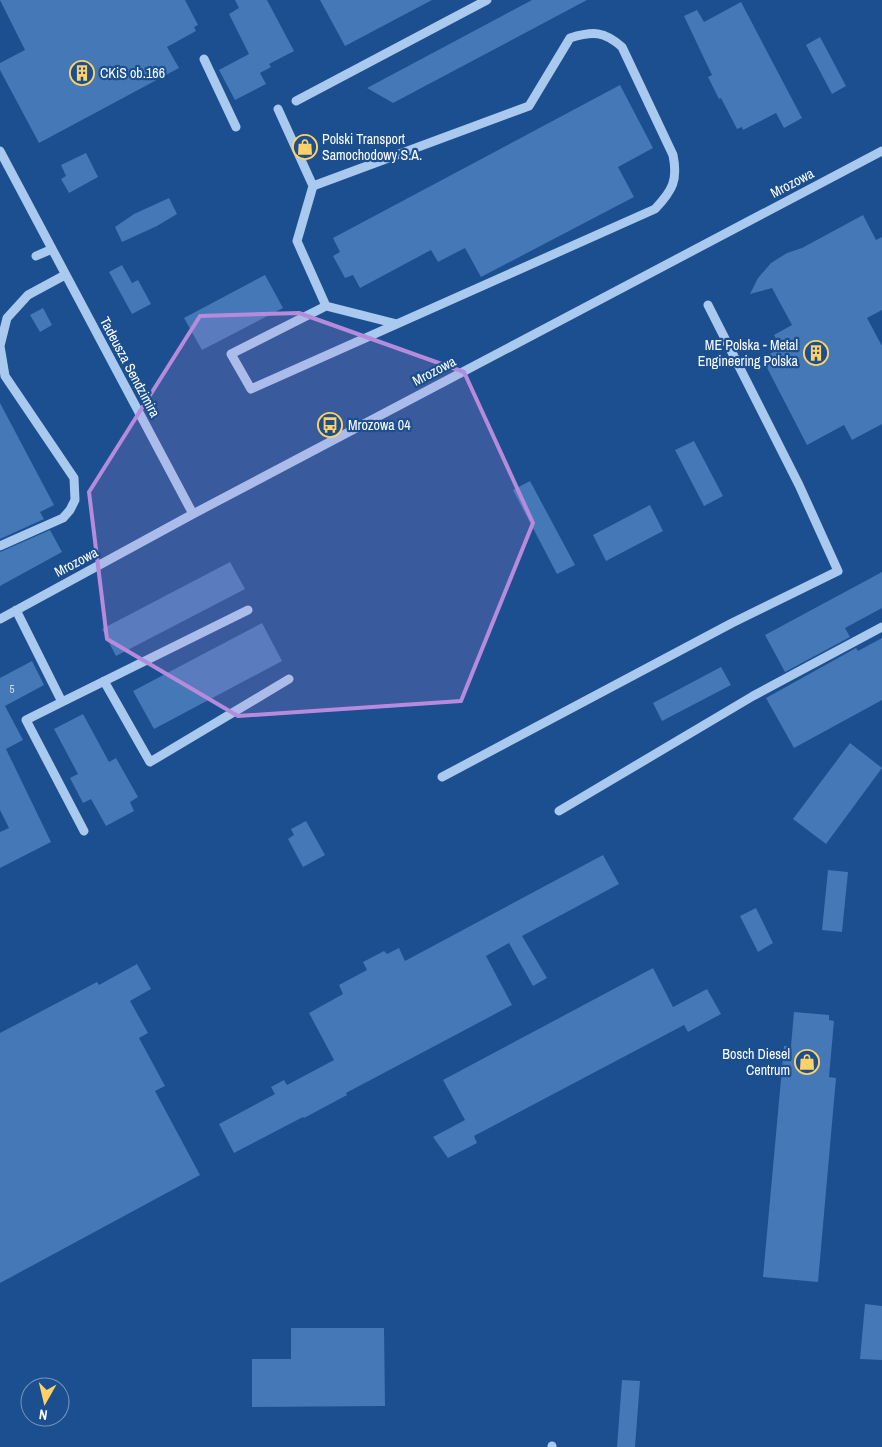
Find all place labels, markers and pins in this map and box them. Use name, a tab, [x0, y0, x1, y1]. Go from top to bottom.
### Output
building icon: CKiS ob.166	[69, 60, 95, 86]
place label: CKiS ob.166	[100, 64, 165, 82]
place label: Polski Transport Samochodowy S.A.	[322, 130, 422, 164]
shop icon: Polski Transport Samochodowy S.A.	[292, 134, 318, 160]
place label: ME Polska - Metal Engineering Polska	[698, 336, 799, 370]
building icon: ME Polska - Metal Engineering Polska	[803, 340, 829, 366]
bus stop icon: Mrozowa 04	[317, 412, 343, 438]
place label: Mrozowa 04	[348, 416, 411, 434]
place label: Bosch Diesel Centrum	[722, 1045, 790, 1079]
shop icon: Bosch Diesel Centrum	[794, 1049, 820, 1075]

